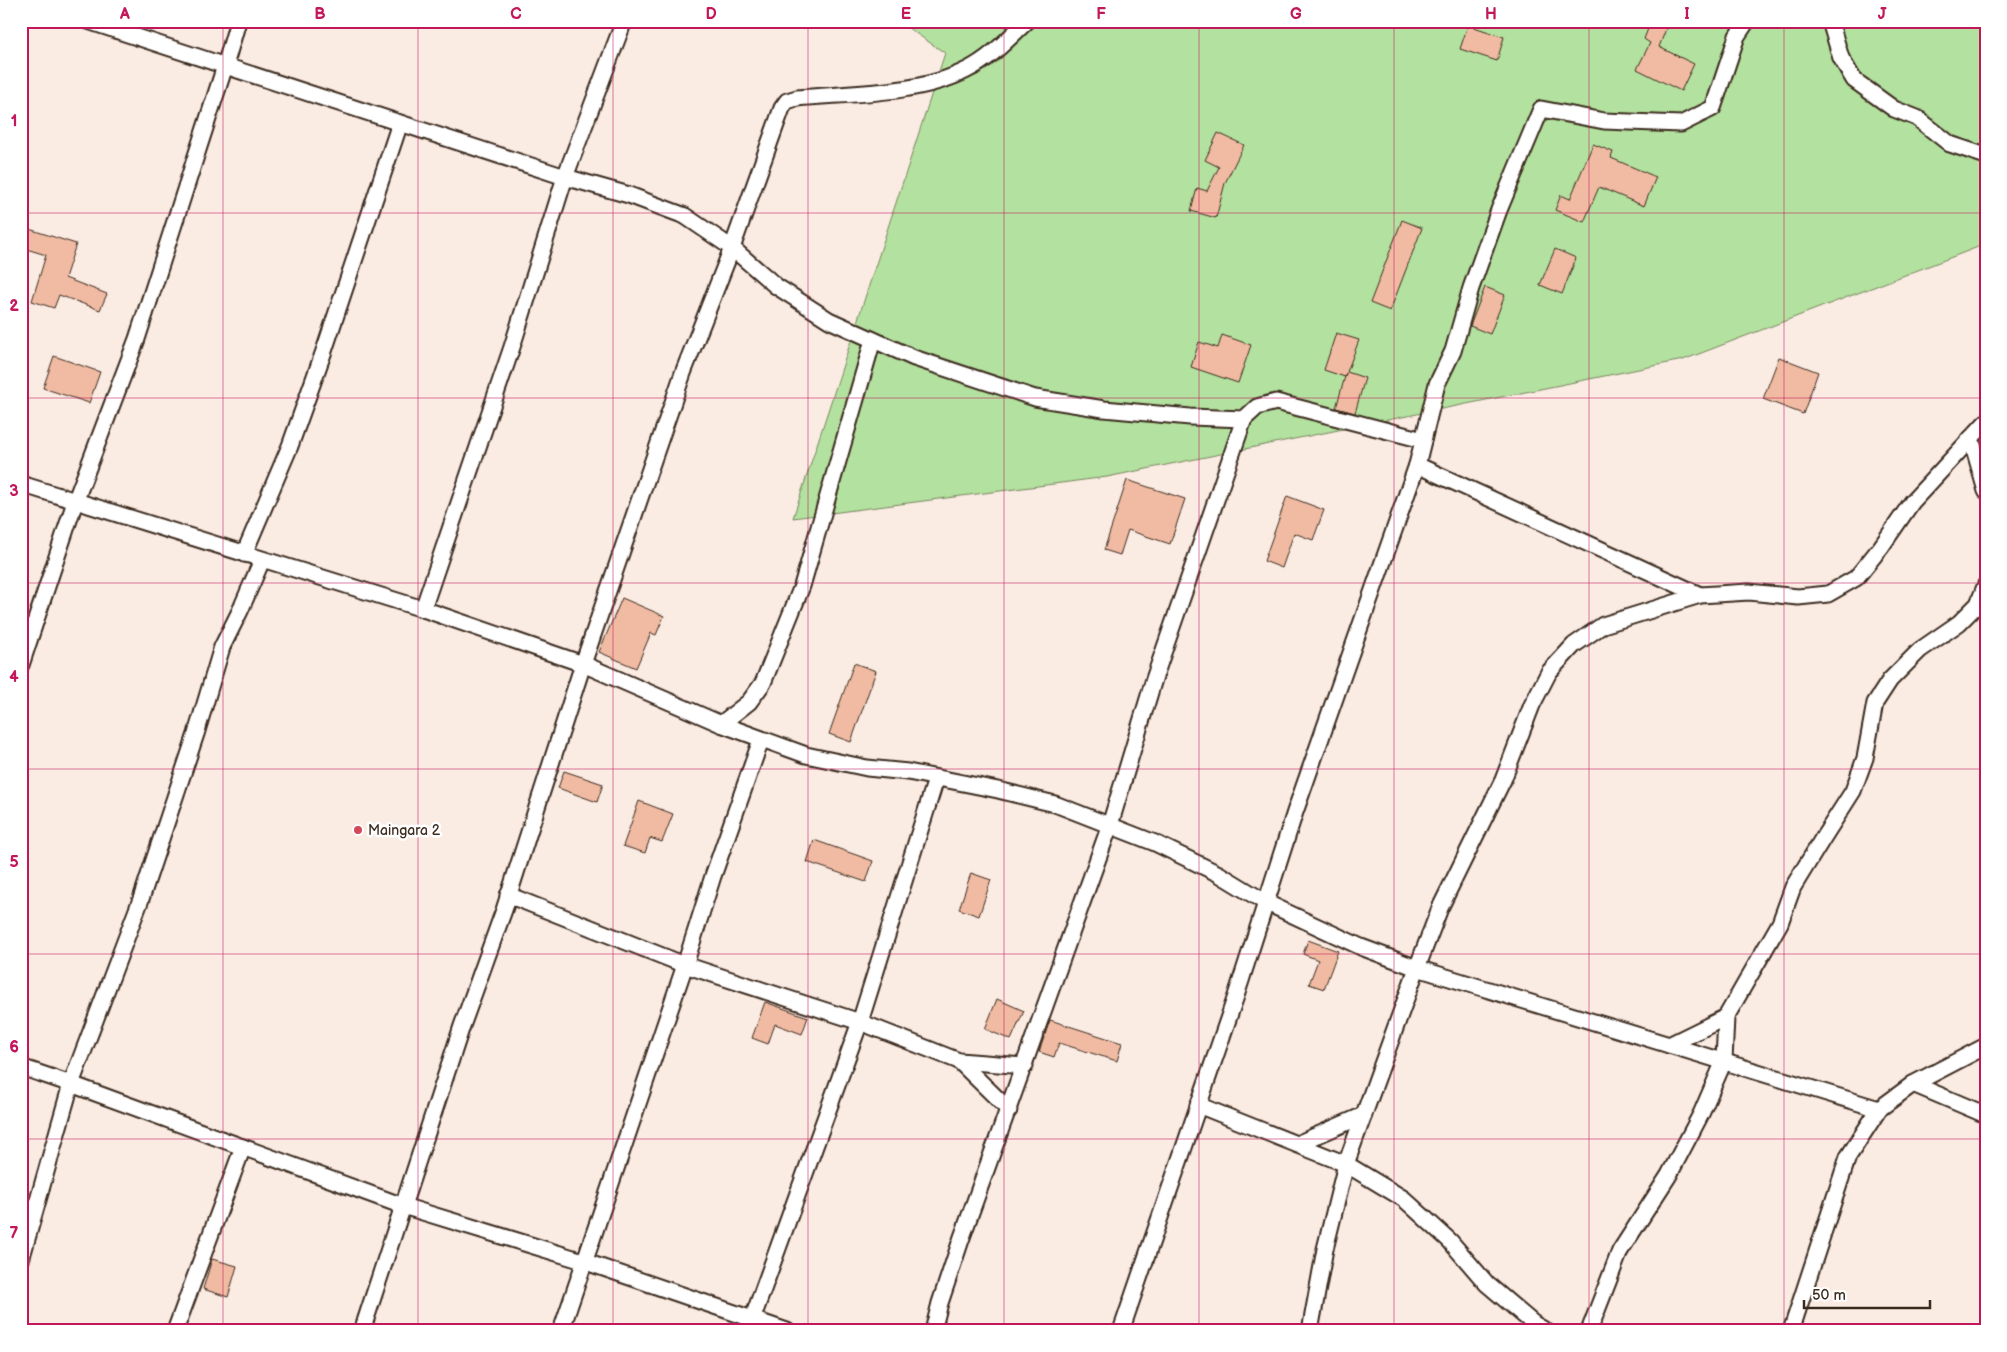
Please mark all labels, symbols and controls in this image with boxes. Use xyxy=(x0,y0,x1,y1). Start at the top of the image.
text: A xyxy=(119,5,130,24)
text: B xyxy=(314,5,326,24)
text: C xyxy=(510,5,522,24)
text: D xyxy=(705,5,717,24)
text: E xyxy=(901,5,911,24)
text: F xyxy=(1096,5,1106,24)
text: G xyxy=(1290,5,1302,24)
text: H xyxy=(1485,5,1497,24)
text: I xyxy=(1684,5,1690,24)
text: J xyxy=(1878,5,1887,24)
text: 1 xyxy=(11,112,17,131)
text: 2 xyxy=(9,297,19,316)
text: 3 xyxy=(9,482,19,501)
text: 4 xyxy=(9,668,19,687)
place label: Maingara 2 xyxy=(368,822,441,839)
marker: Maingara 2 xyxy=(352,824,364,836)
text: 5 xyxy=(9,853,19,872)
text: 6 xyxy=(9,1038,19,1057)
text: 7 xyxy=(10,1224,19,1243)
scale bar xyxy=(1804,1277,1931,1309)
text: 50 m xyxy=(1812,1286,1846,1305)

